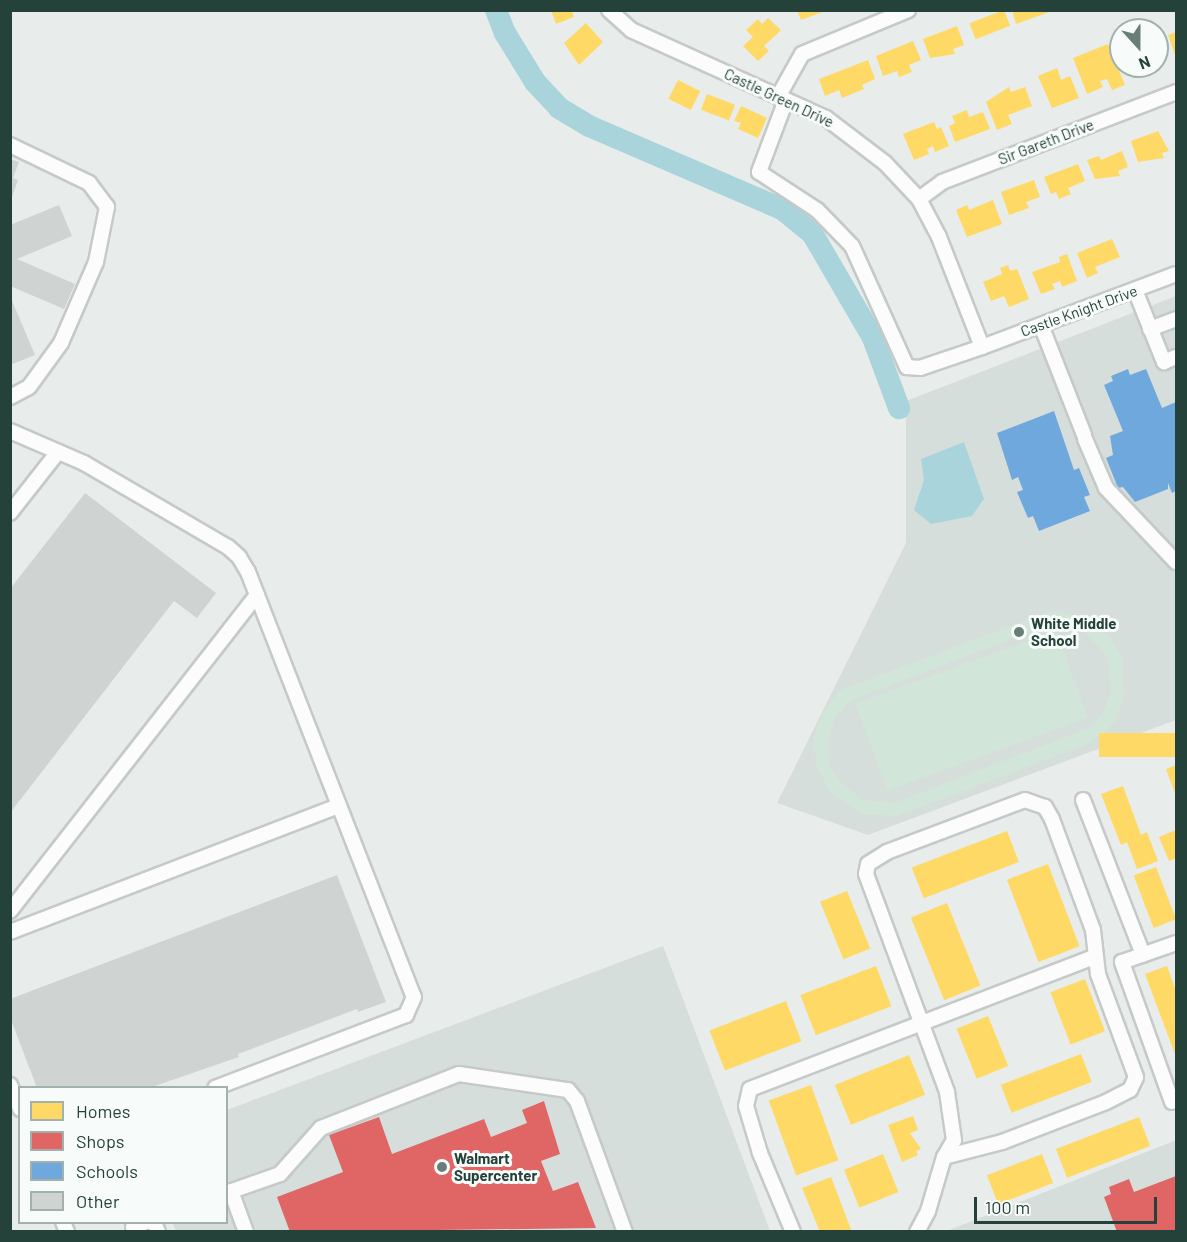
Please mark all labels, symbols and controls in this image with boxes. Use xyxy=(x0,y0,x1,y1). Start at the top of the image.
north arrow xyxy=(1109,18,1169,78)
text: N xyxy=(1137,53,1153,74)
street label: Castle Green Drive xyxy=(721,65,837,131)
street label: Sir Gareth Drive xyxy=(996,115,1096,169)
street label: Castle Knight Drive xyxy=(1018,282,1140,340)
place label: White Middle School xyxy=(1031,614,1116,649)
marker: White Middle School xyxy=(1012,625,1026,639)
legend xyxy=(18,1086,228,1224)
text: Homes xyxy=(76,1100,130,1122)
text: Shops xyxy=(76,1130,125,1152)
place label: Walmart Supercenter xyxy=(454,1149,537,1184)
text: Schools xyxy=(76,1160,138,1182)
marker: Walmart Supercenter xyxy=(435,1160,449,1174)
scale bar xyxy=(977,1185,1160,1223)
text: Other xyxy=(76,1190,119,1212)
text: 100 m xyxy=(985,1196,1030,1218)

